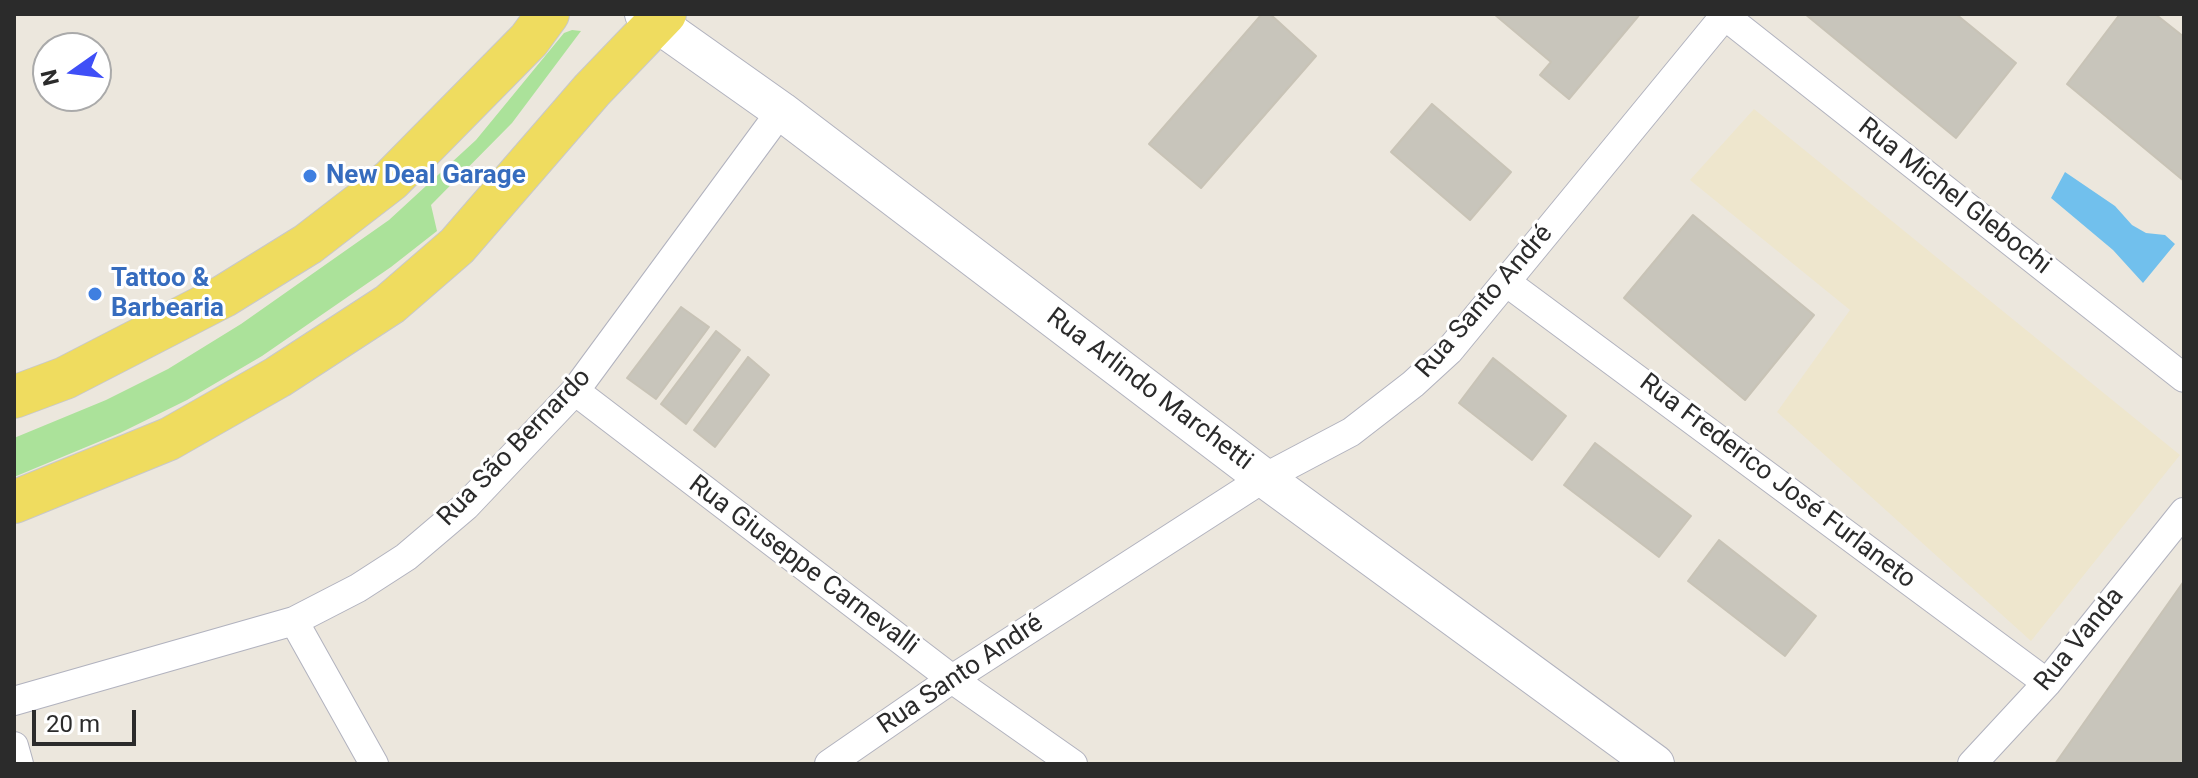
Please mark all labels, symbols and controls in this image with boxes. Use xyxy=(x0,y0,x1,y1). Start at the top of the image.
north arrow xyxy=(32,32,112,112)
text: N xyxy=(36,67,64,88)
street label: Rua Michel Glebochi xyxy=(1851,112,2057,282)
place label: New Deal Garage xyxy=(326,160,526,192)
marker: New Deal Garage xyxy=(301,167,319,185)
street label: Rua Santo André xyxy=(1410,219,1560,385)
place label: Tattoo & Barbearia xyxy=(111,263,224,324)
marker: Tattoo & Barbearia xyxy=(86,285,104,303)
street label: Rua Arlindo Marchetti xyxy=(1040,302,1258,478)
street label: Rua São Bernardo xyxy=(432,363,598,533)
street label: Rua Frederico José Furlaneto xyxy=(1633,368,1921,596)
street label: Rua Giuseppe Carnevalli xyxy=(682,469,924,663)
street label: Rua Vanda xyxy=(2029,582,2131,698)
street label: Rua Santo André xyxy=(872,608,1050,742)
scale bar xyxy=(36,694,140,744)
text: 20 m xyxy=(46,710,100,738)

